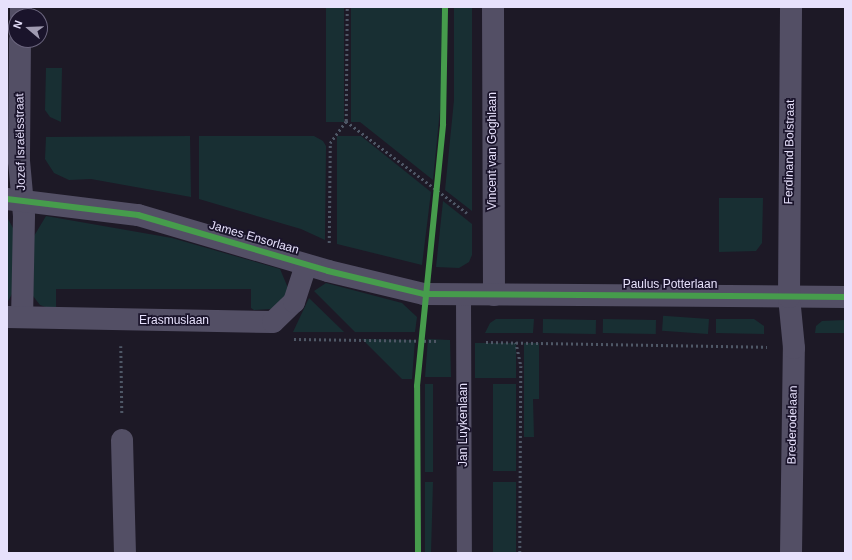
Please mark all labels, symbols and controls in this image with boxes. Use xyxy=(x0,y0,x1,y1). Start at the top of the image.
north arrow xyxy=(8,8,48,48)
text: N xyxy=(11,19,25,30)
street label: Vincent van Goghlaan xyxy=(486,92,500,210)
street label: Jozef Israëlsstraat xyxy=(13,93,29,191)
street label: Ferdinand Bolstraat xyxy=(782,100,798,204)
street label: James Ensorlaan xyxy=(207,218,301,258)
street label: Paulus Potterlaan xyxy=(623,278,717,292)
street label: Erasmuslaan xyxy=(139,314,209,328)
street label: Jan Luykenlaan xyxy=(457,383,471,467)
street label: Brederodelaan xyxy=(785,386,801,464)

